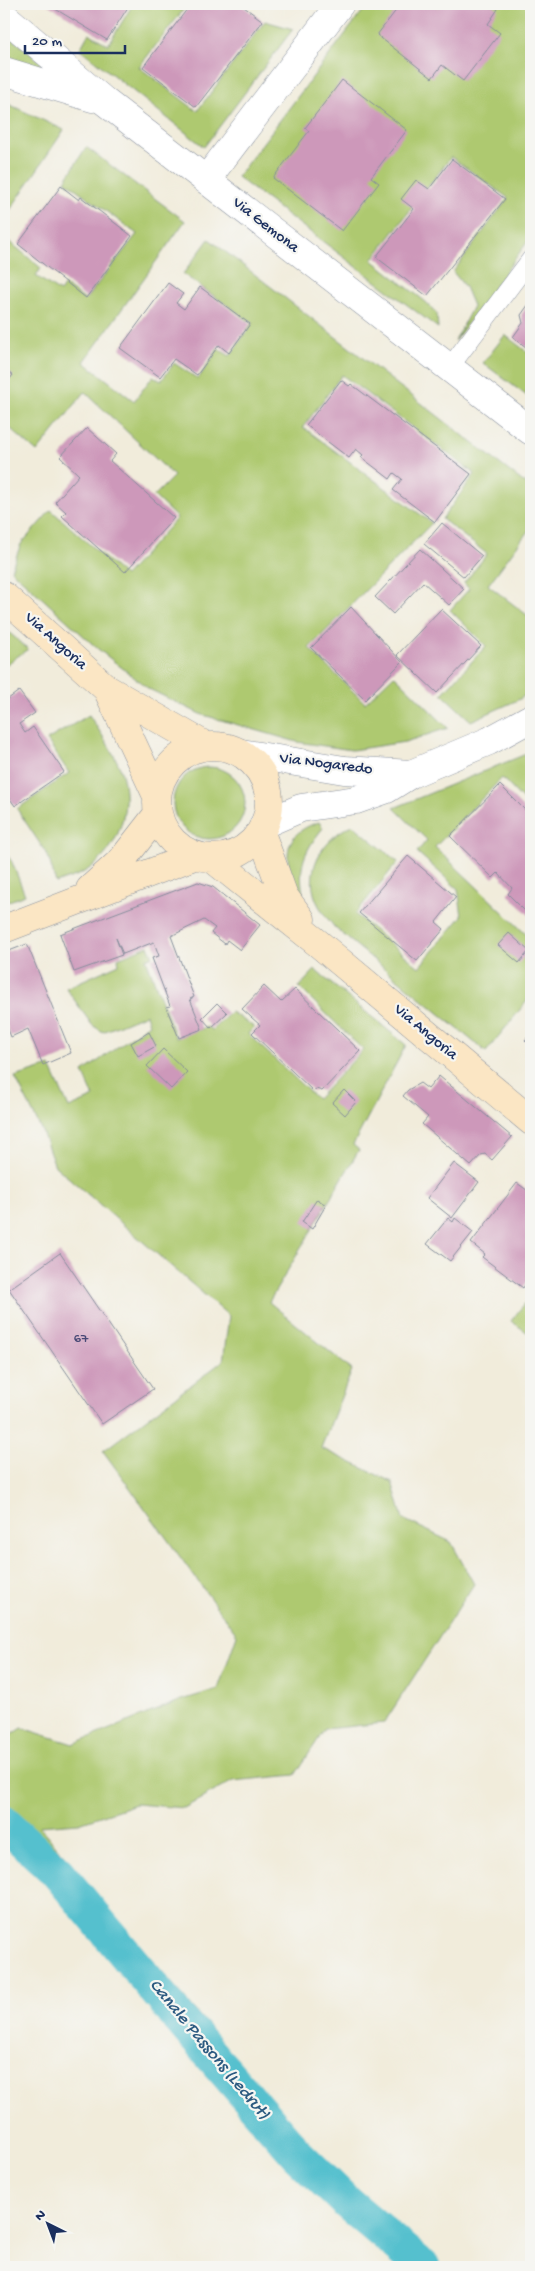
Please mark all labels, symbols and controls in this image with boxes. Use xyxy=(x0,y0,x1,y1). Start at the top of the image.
scale bar xyxy=(25,22,125,54)
text: 20 m xyxy=(32,33,62,51)
street label: Via Gemona xyxy=(227,193,303,259)
street label: Via Angoria xyxy=(19,608,91,676)
street label: Via Nogaredo xyxy=(278,750,373,780)
street label: Via Angoria xyxy=(388,1000,462,1066)
house number: 67 xyxy=(74,1331,89,1348)
water label: Canale Passons (Ledrut) xyxy=(144,1976,274,2125)
north arrow xyxy=(22,2198,72,2248)
text: N xyxy=(32,2207,50,2226)

